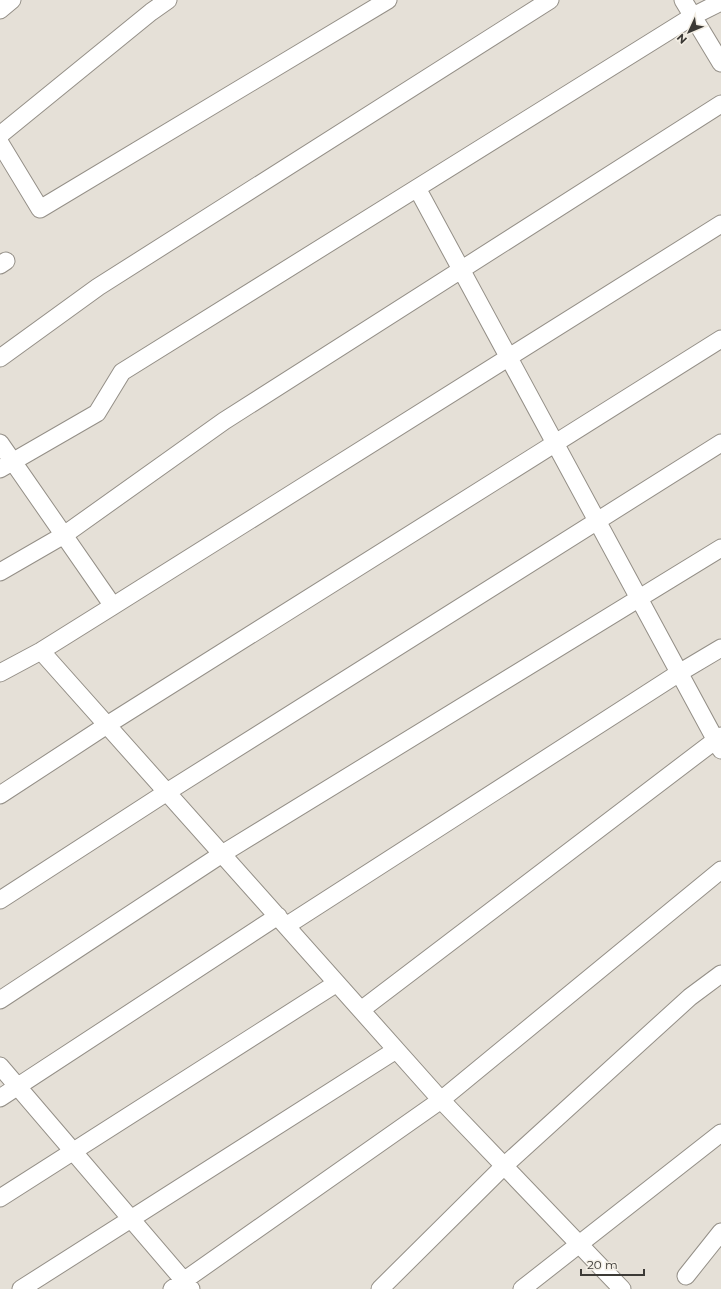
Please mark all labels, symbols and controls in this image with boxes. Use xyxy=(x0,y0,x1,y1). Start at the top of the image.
north arrow xyxy=(669,12,709,52)
text: N xyxy=(674,31,690,47)
scale bar xyxy=(581,1251,644,1277)
text: 20 m xyxy=(587,1257,618,1272)

